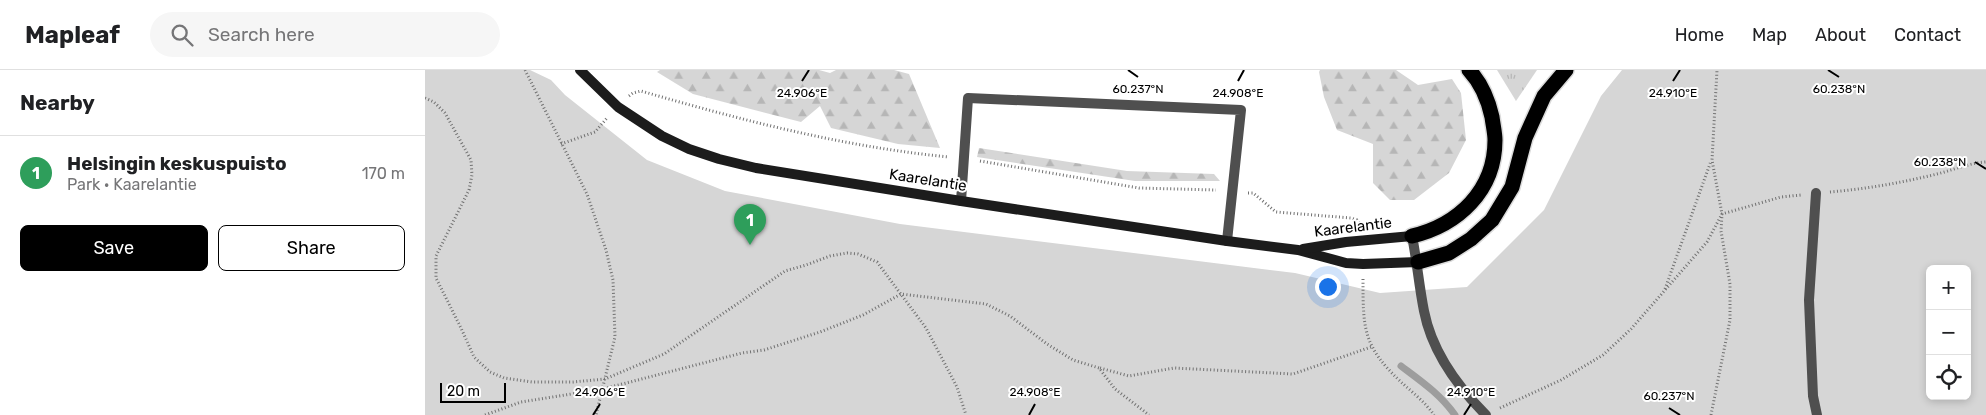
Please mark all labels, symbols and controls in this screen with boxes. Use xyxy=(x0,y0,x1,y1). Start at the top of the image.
search box xyxy=(150,12,500,57)
text: Mapleaf xyxy=(25,21,120,49)
icon: search xyxy=(168,21,196,49)
text: Search here xyxy=(208,23,315,46)
text: Home xyxy=(1675,24,1724,46)
text: Map xyxy=(1752,24,1787,46)
text: About xyxy=(1815,24,1866,46)
text: Contact xyxy=(1894,24,1961,46)
text: 60.237°N xyxy=(1112,82,1164,96)
text: 60.238°N xyxy=(1813,82,1865,96)
text: 24.906°E xyxy=(777,86,827,100)
text: 24.908°E xyxy=(1213,86,1263,100)
text: 24.910°E xyxy=(1649,86,1697,100)
text: Nearby xyxy=(20,90,95,115)
text: Helsingin keskuspuisto xyxy=(67,152,287,175)
text: 60.238°N xyxy=(1914,155,1966,169)
text: 1 xyxy=(32,164,40,183)
text: 170 m xyxy=(362,164,405,183)
street label: Kaarelantie xyxy=(888,165,968,195)
text: Park · Kaarelantie xyxy=(67,175,197,194)
pin: 1 xyxy=(734,204,766,245)
street label: Kaarelantie xyxy=(1313,213,1393,241)
button: Save xyxy=(20,225,208,271)
button: Share xyxy=(218,225,405,271)
map controls xyxy=(1926,265,1971,400)
button: + xyxy=(1926,265,1971,310)
your location xyxy=(1315,274,1341,300)
button: − xyxy=(1926,310,1971,355)
button: locate xyxy=(1926,355,1971,400)
scale bar xyxy=(440,380,506,403)
text: 20 m xyxy=(447,383,480,400)
text: 24.906°E xyxy=(575,385,625,399)
text: 24.908°E xyxy=(1010,385,1060,399)
text: 24.910°E xyxy=(1447,385,1495,399)
text: 60.237°N xyxy=(1643,389,1695,403)

